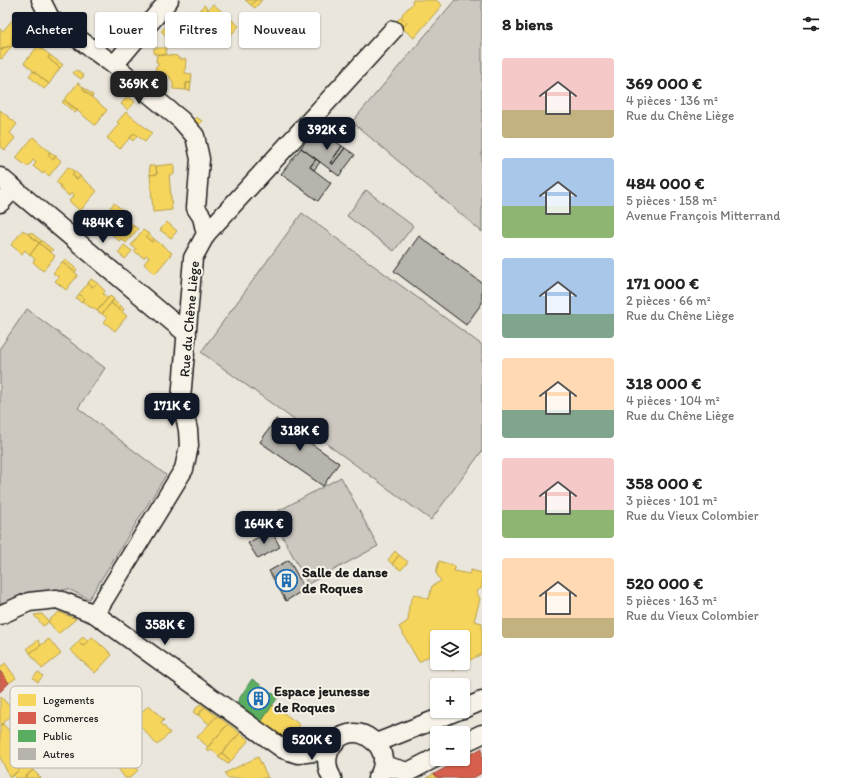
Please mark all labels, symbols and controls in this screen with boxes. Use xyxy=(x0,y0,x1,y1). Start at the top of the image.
chip: Acheter xyxy=(12,12,87,48)
chip: Louer xyxy=(95,12,157,48)
chip: Filtres xyxy=(165,12,231,48)
chip: Nouveau xyxy=(239,12,320,48)
icon: filters xyxy=(800,13,822,35)
text: 8 biens xyxy=(502,14,553,34)
pin: 369K € xyxy=(106,71,172,105)
text: 369 000 € xyxy=(626,73,702,93)
icon: home xyxy=(534,74,582,122)
text: 369K € xyxy=(119,76,159,91)
text: 4 pièces · 136 m² xyxy=(626,93,718,108)
text: Rue du Chêne Liège xyxy=(626,108,734,123)
pin: 392K € xyxy=(294,117,360,151)
text: 392K € xyxy=(307,122,347,137)
text: 484 000 € xyxy=(626,173,705,193)
icon: home xyxy=(534,174,582,222)
text: 5 pièces · 158 m² xyxy=(626,193,717,208)
text: Avenue François Mitterrand xyxy=(626,208,780,223)
pin: 484K € xyxy=(70,210,136,244)
text: 484K € xyxy=(82,215,124,230)
street label: Rue du Chêne Liège xyxy=(176,260,203,378)
text: 171 000 € xyxy=(626,273,699,293)
icon: home xyxy=(534,274,582,322)
text: 2 pièces · 66 m² xyxy=(626,293,711,308)
text: Rue du Chêne Liège xyxy=(626,308,734,323)
text: 318 000 € xyxy=(626,373,701,393)
icon: home xyxy=(534,374,582,422)
pin: 171K € xyxy=(139,393,205,427)
text: 4 pièces · 104 m² xyxy=(626,393,720,408)
text: 171K € xyxy=(153,398,191,413)
text: Rue du Chêne Liège xyxy=(626,408,734,423)
pin: 318K € xyxy=(267,418,333,452)
text: 318K € xyxy=(281,423,319,438)
text: 358 000 € xyxy=(626,473,702,493)
icon: home xyxy=(534,474,582,522)
text: 3 pièces · 101 m² xyxy=(626,493,717,508)
text: Rue du Vieux Colombier xyxy=(626,508,759,523)
pin: 164K € xyxy=(231,511,297,545)
text: 164K € xyxy=(244,516,284,531)
place label: Salle de danse de Roques xyxy=(302,564,388,597)
building icon: Salle de danse de Roques xyxy=(274,567,300,593)
text: 520 000 € xyxy=(626,573,703,593)
icon: home xyxy=(534,574,582,622)
text: 5 pièces · 163 m² xyxy=(626,593,717,608)
text: Rue du Vieux Colombier xyxy=(626,608,759,623)
pin: 358K € xyxy=(132,612,198,646)
text: 358K € xyxy=(145,617,185,632)
map controls xyxy=(430,630,470,766)
button: layers xyxy=(430,630,470,670)
button: + xyxy=(430,678,470,718)
place label: Espace jeunesse de Roques xyxy=(274,683,370,716)
legend xyxy=(10,686,142,768)
building icon: Espace jeunesse de Roques xyxy=(245,686,271,712)
text: Logements xyxy=(43,694,95,707)
text: Commerces xyxy=(43,712,99,725)
button: − xyxy=(430,726,470,766)
pin: 520K € xyxy=(279,727,345,761)
text: Public xyxy=(43,730,72,743)
text: 520K € xyxy=(292,732,332,747)
text: Autres xyxy=(43,748,75,761)

